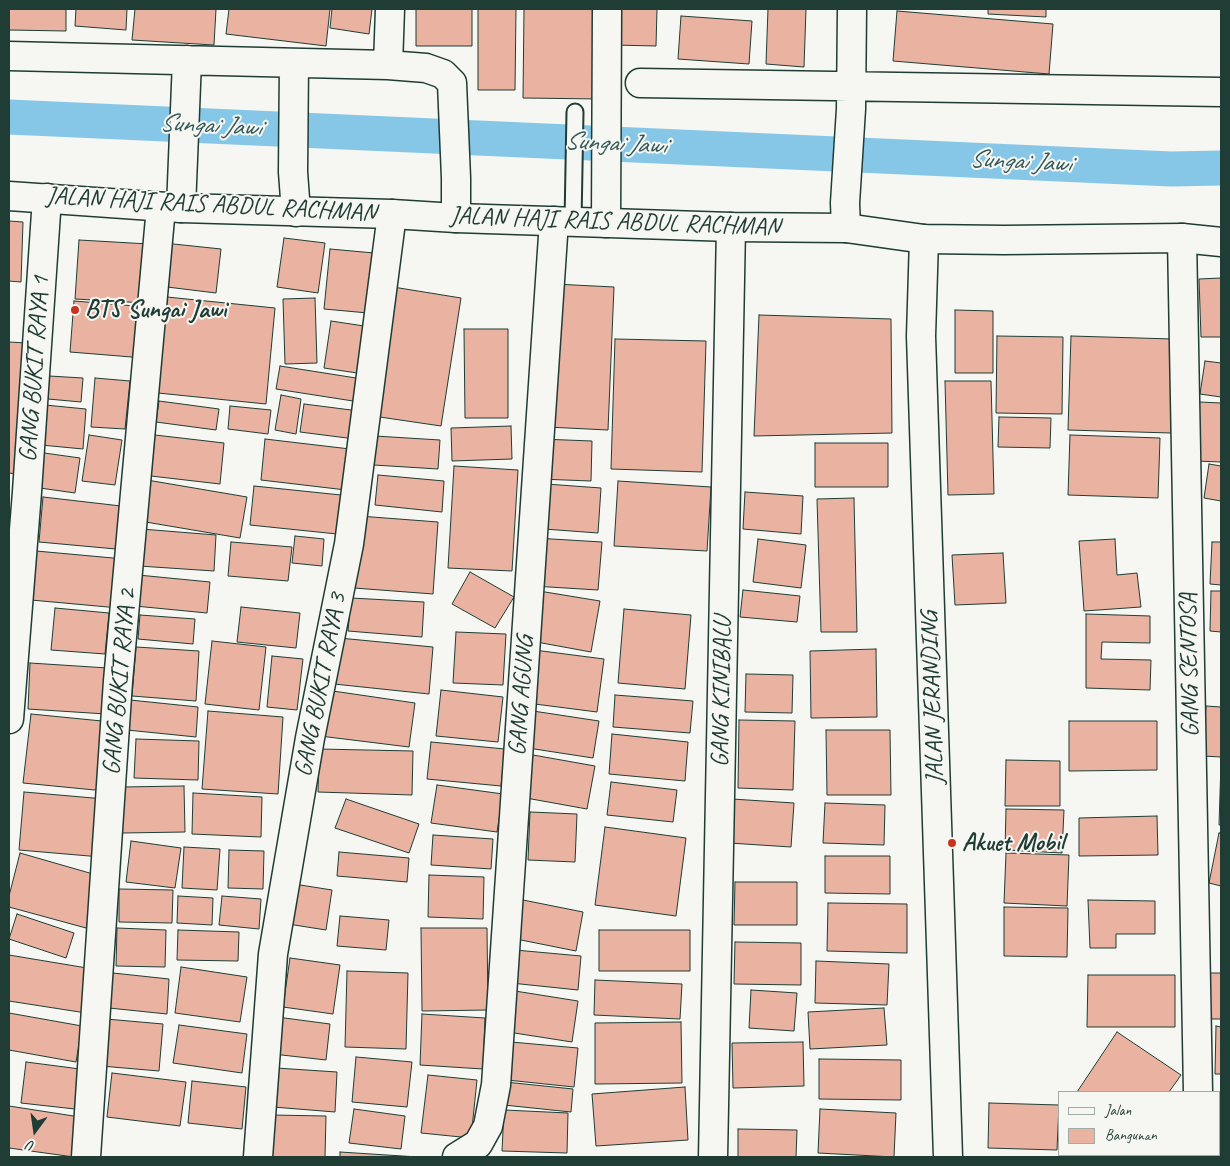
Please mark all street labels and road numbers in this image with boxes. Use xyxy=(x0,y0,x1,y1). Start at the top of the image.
street label: JALAN HAJI RAIS ABDUL RACHMAN xyxy=(45,181,377,229)
street label: JALAN HAJI RAIS ABDUL RACHMAN xyxy=(449,201,781,243)
street label: GANG BUKIT RAYA 1 xyxy=(14,275,56,463)
street label: GANG BUKIT RAYA 2 xyxy=(97,588,143,776)
street label: GANG BUKIT RAYA 3 xyxy=(288,591,354,779)
street label: GANG SENTOSA xyxy=(1174,593,1206,737)
street label: JALAN JERANDING xyxy=(915,611,951,785)
street label: GANG KINIBALU xyxy=(706,617,738,767)
street label: GANG AGUNG xyxy=(503,635,541,757)

